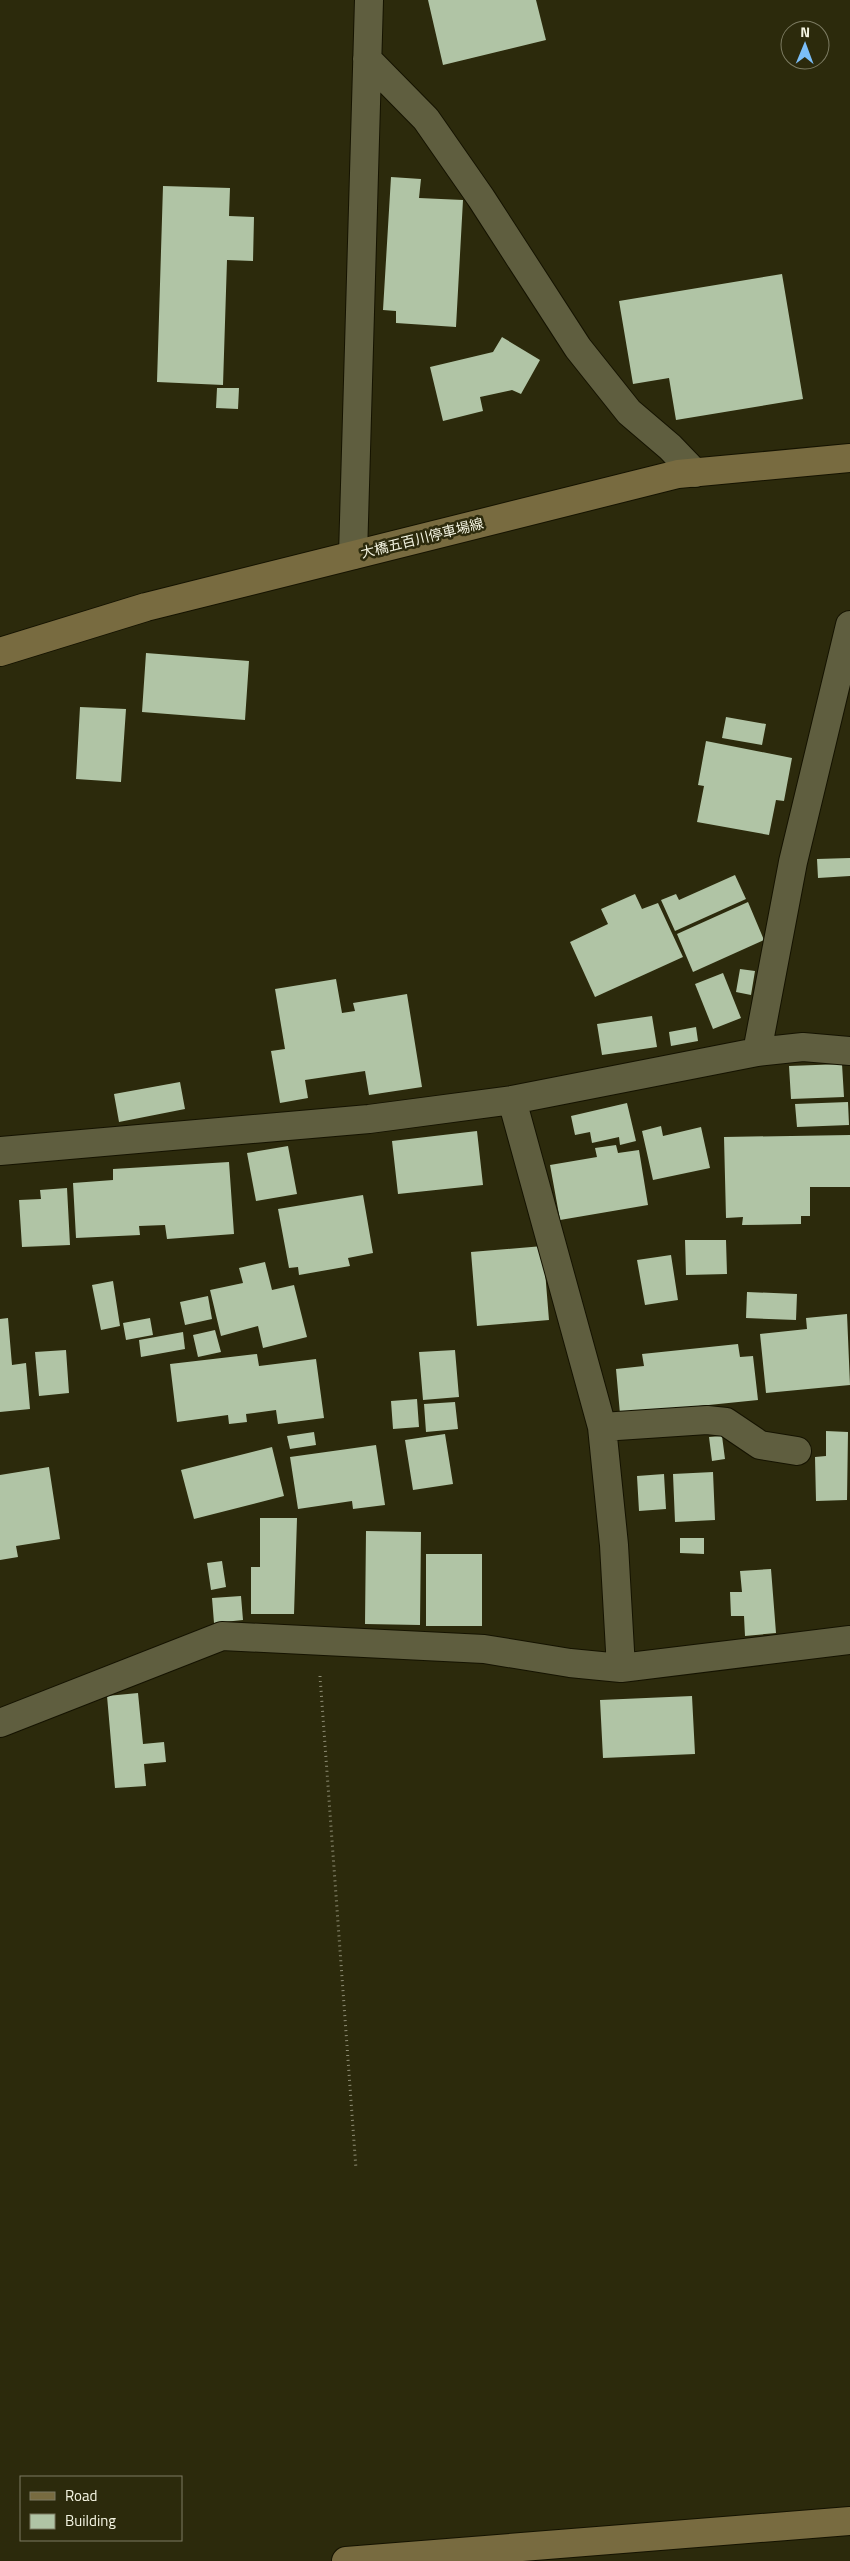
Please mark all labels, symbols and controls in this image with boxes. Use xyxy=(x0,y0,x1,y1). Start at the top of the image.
north arrow xyxy=(780,20,830,70)
text: N xyxy=(800,21,810,42)
street label: 大橋五百川停車場線 xyxy=(358,512,486,563)
legend xyxy=(20,2476,182,2541)
text: Road xyxy=(65,2484,97,2507)
text: Building xyxy=(65,2509,116,2532)

